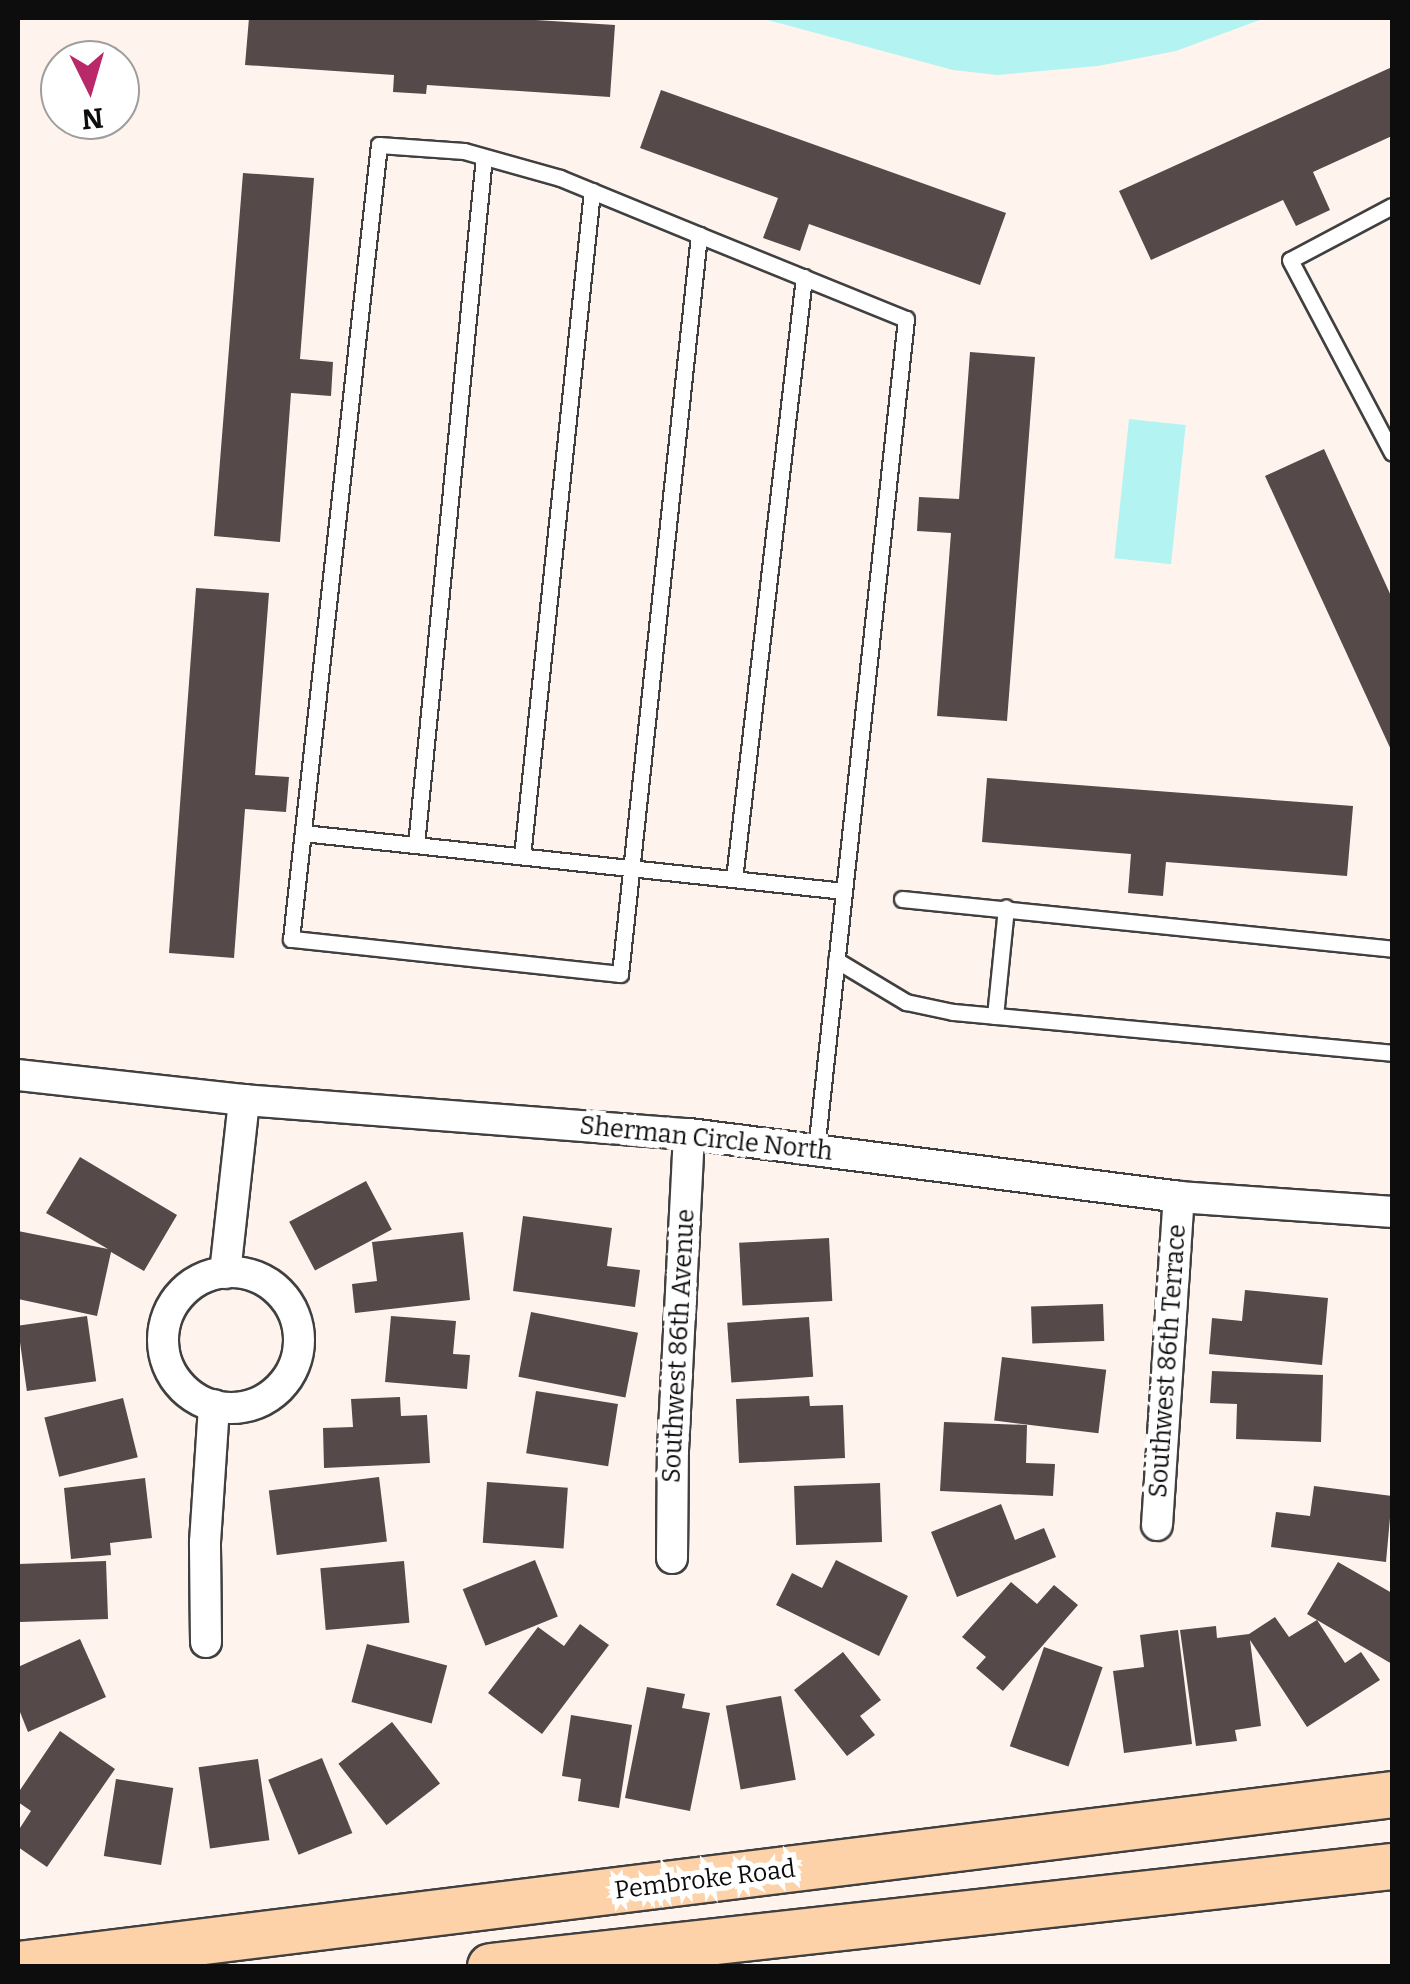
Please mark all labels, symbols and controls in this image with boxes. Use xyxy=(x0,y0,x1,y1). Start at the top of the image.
north arrow xyxy=(40,40,140,140)
text: N xyxy=(80,101,105,136)
street label: Sherman Circle North xyxy=(578,1111,834,1167)
street label: Southwest 86th Avenue xyxy=(657,1208,701,1484)
street label: Southwest 86th Terrace xyxy=(1143,1223,1193,1499)
street label: Pembroke Road xyxy=(613,1854,797,1906)

